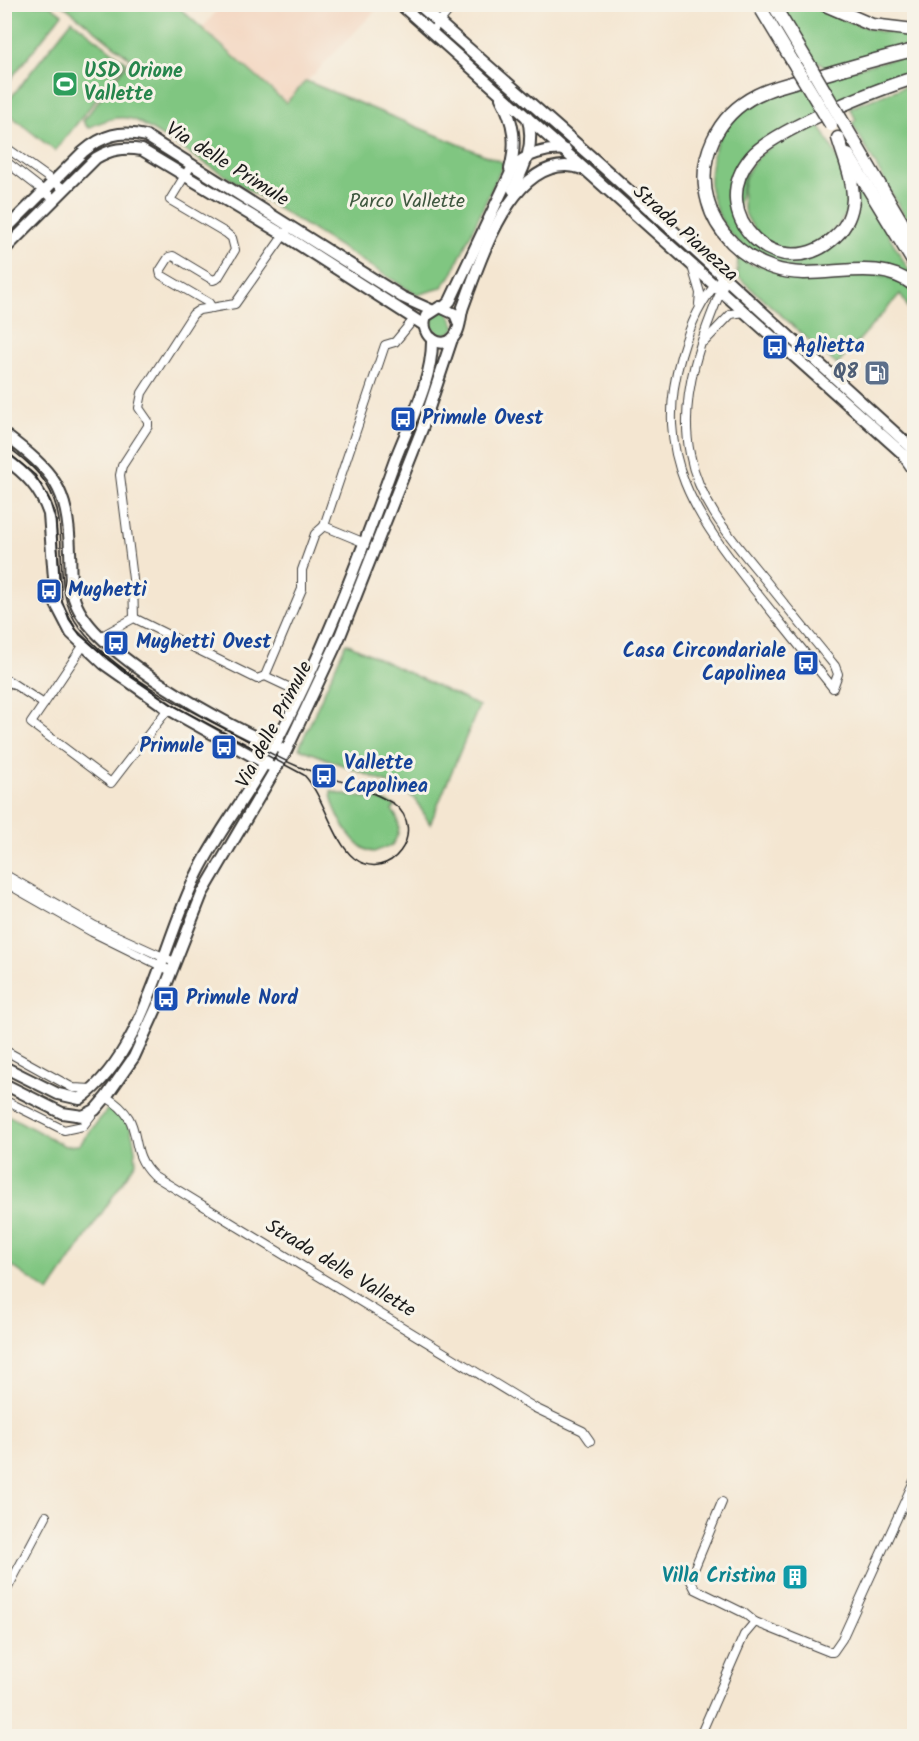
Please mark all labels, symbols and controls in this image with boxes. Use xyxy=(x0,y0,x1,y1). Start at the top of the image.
place label: USD Orione Vallette xyxy=(84,56,183,111)
sports icon: USD Orione Vallette xyxy=(50,69,80,99)
street label: Via delle Primule xyxy=(159,114,295,216)
street label: Strada Pianezza xyxy=(625,177,745,291)
park label: Parco Vallette xyxy=(349,186,465,218)
place label: Aglietta xyxy=(794,331,865,363)
bus stop icon: Aglietta xyxy=(760,332,790,362)
place label: Q8 xyxy=(833,357,858,389)
fuel station icon: Q8 xyxy=(862,358,892,388)
place label: Primule Ovest xyxy=(422,403,544,435)
bus stop icon: Primule Ovest xyxy=(388,404,418,434)
place label: Mughetti xyxy=(68,575,148,607)
bus stop icon: Mughetti xyxy=(34,576,64,606)
place label: Mughetti Ovest xyxy=(136,627,272,659)
bus stop icon: Mughetti Ovest xyxy=(101,628,131,658)
place label: Casa Circondariale Capolinea xyxy=(623,636,786,691)
bus stop icon: Casa Circondariale Capolinea xyxy=(791,648,821,678)
street label: Via delle Primule xyxy=(228,656,322,794)
place label: Primule xyxy=(139,731,204,763)
bus stop icon: Primule xyxy=(209,732,239,762)
place label: Vallette Capolinea xyxy=(344,748,428,803)
bus stop icon: Vallette Capolinea xyxy=(309,761,339,791)
place label: Primule Nord xyxy=(186,983,299,1015)
bus stop icon: Primule Nord xyxy=(151,984,181,1014)
street label: Strada delle Vallette xyxy=(259,1211,421,1327)
place label: Villa Cristina xyxy=(662,1561,776,1593)
building icon: Villa Cristina xyxy=(780,1562,810,1592)

